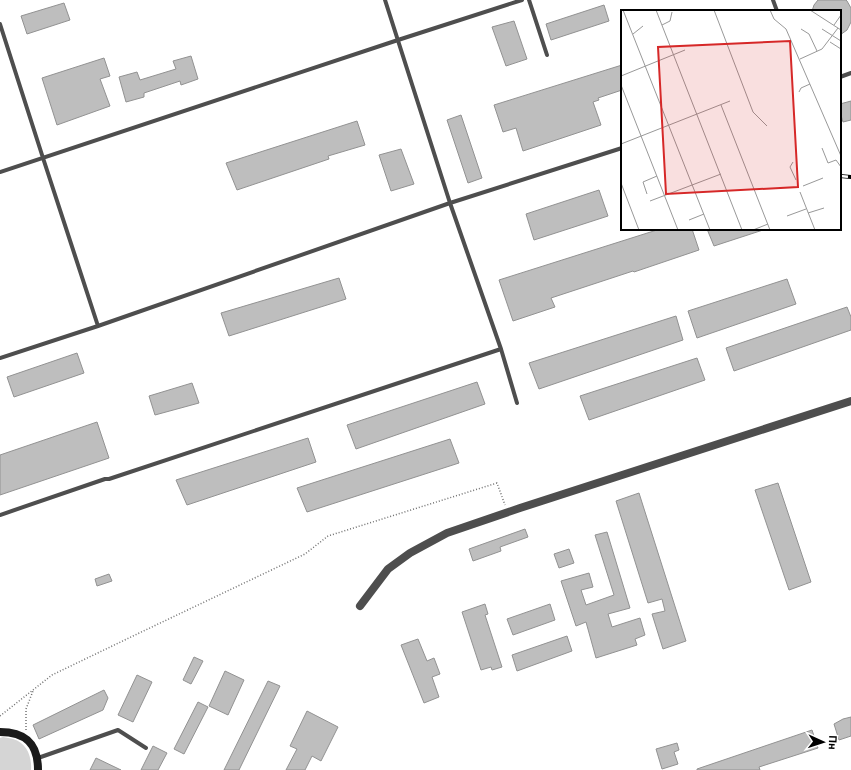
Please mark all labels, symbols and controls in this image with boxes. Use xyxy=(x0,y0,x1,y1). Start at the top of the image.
inset map xyxy=(621,10,841,230)
north arrow xyxy=(803,722,843,762)
text: Пн xyxy=(827,735,839,750)

